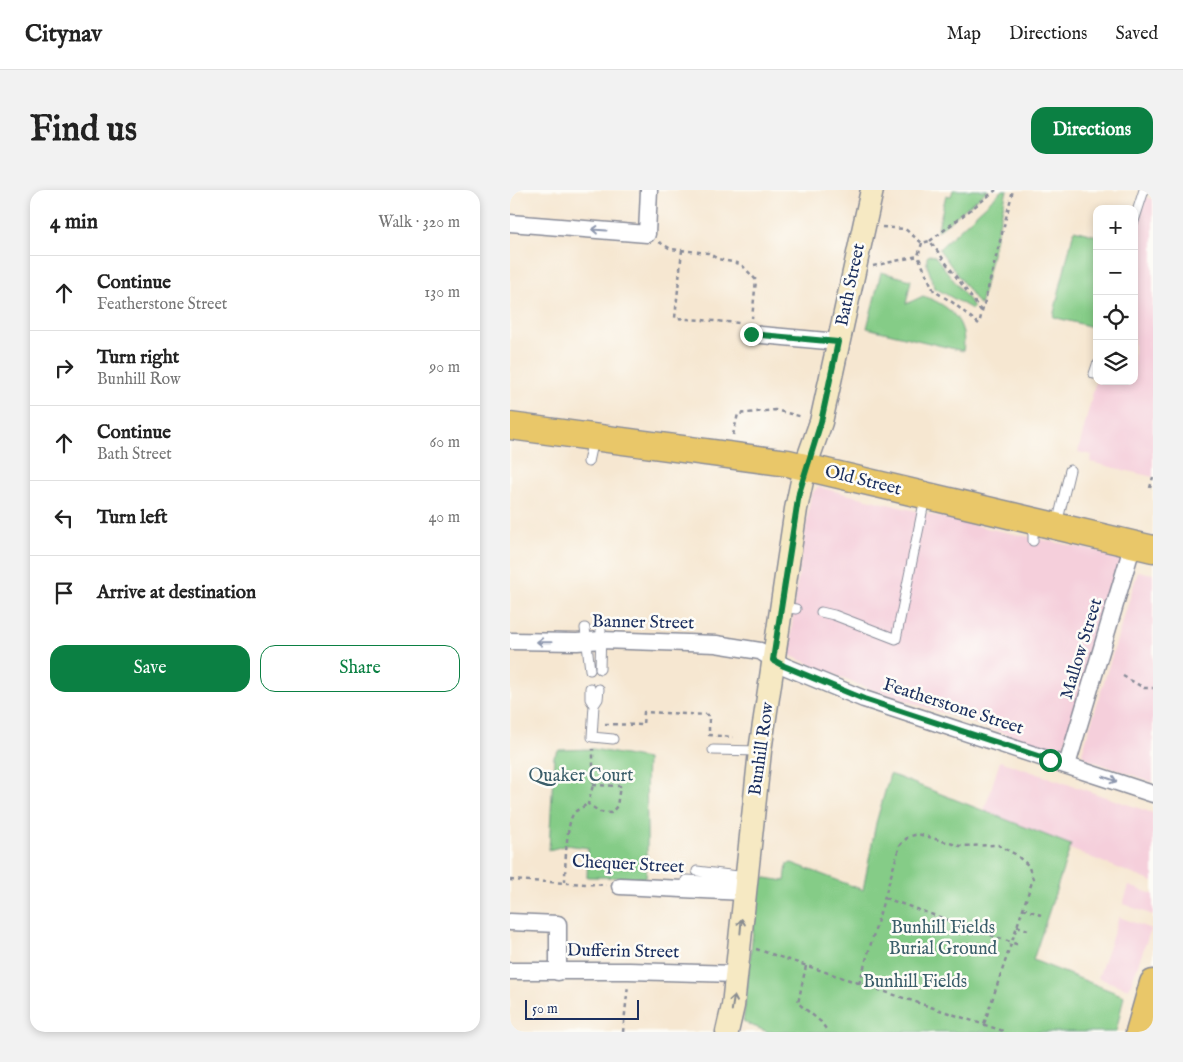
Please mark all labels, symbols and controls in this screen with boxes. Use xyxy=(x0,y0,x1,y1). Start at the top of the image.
text: Citynav xyxy=(25,19,102,50)
text: Map xyxy=(947,23,981,46)
text: Directions xyxy=(1009,23,1087,46)
text: Saved xyxy=(1115,23,1158,46)
button: Directions xyxy=(1031,107,1153,154)
text: Find us xyxy=(30,108,137,153)
map controls xyxy=(1093,205,1138,385)
button: + xyxy=(1093,205,1138,250)
text: 4 min xyxy=(50,209,98,236)
text: Walk · 320 m xyxy=(378,213,460,233)
one-way arrow xyxy=(591,226,607,235)
street label: Bath Street xyxy=(831,241,871,329)
button: − xyxy=(1093,250,1138,295)
text: Continue xyxy=(97,271,171,295)
icon: ahead xyxy=(50,279,78,307)
text: 130 m xyxy=(424,283,460,303)
text: Featherstone Street xyxy=(97,295,227,315)
button: locate xyxy=(1093,295,1138,340)
route end xyxy=(740,323,763,346)
button: layers xyxy=(1093,340,1138,385)
text: Turn right xyxy=(97,346,179,370)
icon: right xyxy=(50,354,78,382)
text: 90 m xyxy=(429,358,460,378)
text: Bunhill Row xyxy=(97,370,181,390)
text: Continue xyxy=(97,421,171,445)
icon: ahead xyxy=(50,429,78,457)
text: 60 m xyxy=(430,433,460,453)
text: Bath Street xyxy=(97,445,172,465)
street label: Old Street xyxy=(822,460,904,502)
icon: left xyxy=(50,504,78,532)
text: Turn left xyxy=(97,506,168,530)
text: 40 m xyxy=(428,508,460,528)
icon: arrive xyxy=(50,579,78,607)
text: Arrive at destination xyxy=(97,581,256,605)
street label: Mallow Street xyxy=(1056,596,1108,702)
street label: Banner Street xyxy=(592,611,694,635)
one-way arrow xyxy=(536,637,552,647)
button: Save xyxy=(50,645,250,692)
button: Share xyxy=(260,645,460,692)
street label: Featherstone Street xyxy=(880,673,1026,741)
street label: Bunhill Row xyxy=(744,700,780,797)
route start xyxy=(1039,749,1062,772)
park label: Quaker Court xyxy=(529,765,633,788)
one-way arrow xyxy=(1102,775,1118,785)
street label: Chequer Street xyxy=(571,851,685,879)
park label: Bunhill Fields Burial Ground xyxy=(889,917,998,961)
one-way arrow xyxy=(737,918,746,934)
street label: Dufferin Street xyxy=(567,940,679,964)
park label: Bunhill Fields xyxy=(863,971,967,994)
one-way arrow xyxy=(728,996,738,1012)
scale bar xyxy=(525,997,639,1020)
text: 50 m xyxy=(532,1000,558,1018)

